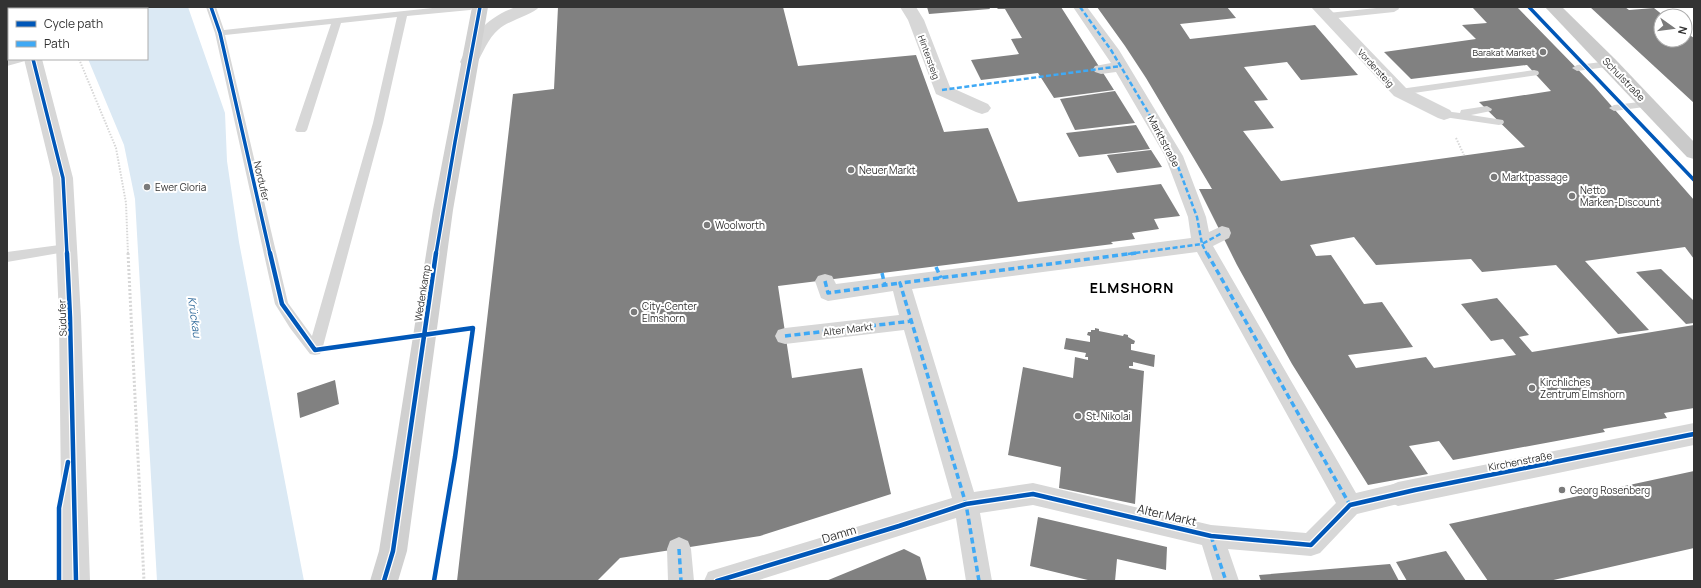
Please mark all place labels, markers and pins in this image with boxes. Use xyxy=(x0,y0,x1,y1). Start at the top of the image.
place label: Barakat Market xyxy=(1473,46,1535,59)
marker: Barakat Market xyxy=(1538,47,1548,57)
place label: Neuer Markt xyxy=(859,163,916,177)
marker: Neuer Markt xyxy=(846,165,856,175)
place label: Marktpassage xyxy=(1502,170,1568,184)
marker: Marktpassage xyxy=(1489,172,1499,182)
place label: Ewer Gloria xyxy=(155,180,206,194)
marker: Ewer Gloria xyxy=(142,182,152,192)
place label: Netto Marken-Discount xyxy=(1580,183,1660,209)
marker: Netto Marken-Discount xyxy=(1567,191,1577,201)
place label: Woolworth xyxy=(715,218,765,232)
marker: Woolworth xyxy=(702,220,712,230)
place label: City-Center Elmshorn xyxy=(642,299,697,325)
marker: City-Center Elmshorn xyxy=(629,307,639,317)
place label: Kirchliches Zentrum Elmshorn xyxy=(1540,375,1625,401)
marker: Kirchliches Zentrum Elmshorn xyxy=(1527,383,1537,393)
place label: St. Nikolai xyxy=(1086,409,1131,423)
marker: St. Nikolai xyxy=(1073,411,1083,421)
place label: Georg Rosenberg xyxy=(1570,483,1650,497)
marker: Georg Rosenberg xyxy=(1557,485,1567,495)

